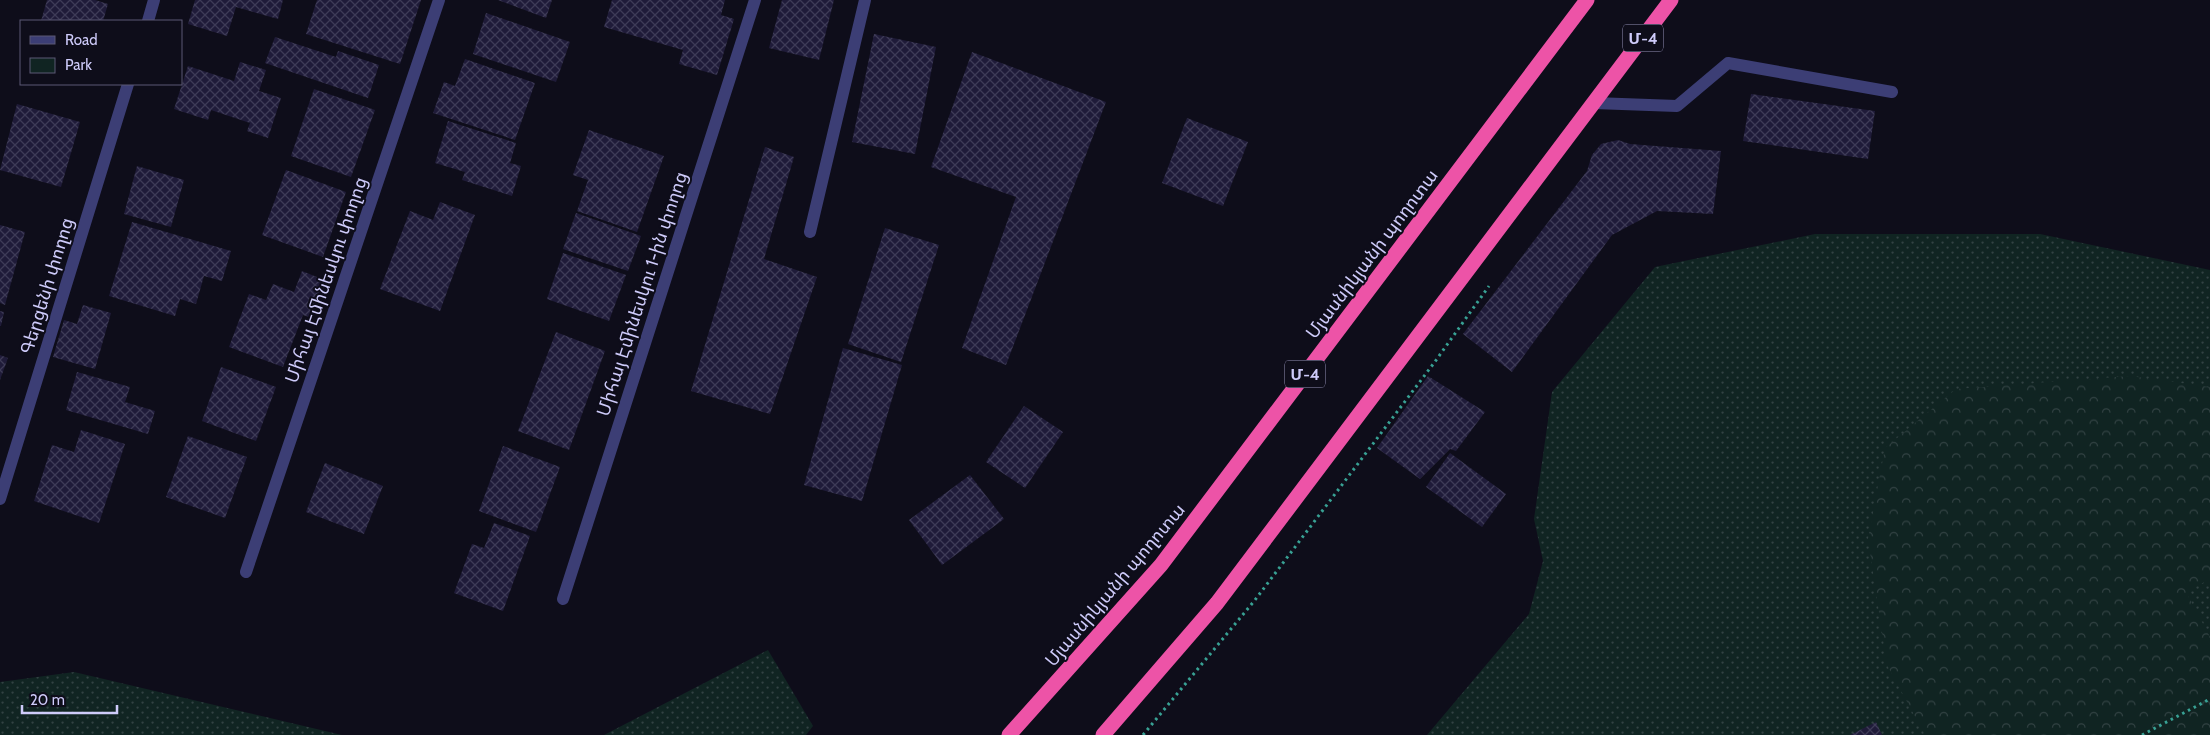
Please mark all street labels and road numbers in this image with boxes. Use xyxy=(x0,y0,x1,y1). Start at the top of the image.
road number: Մ-4 xyxy=(1623,24,1663,52)
street label: Մյասնիկյանի պողոտա xyxy=(1301,165,1443,343)
street label: Միհայ Էմինեսկու 1-ին փողոց xyxy=(592,169,692,419)
street label: Միհայ Էմինեսկու փողոց xyxy=(280,174,372,386)
street label: Գերցենի փողոց xyxy=(16,215,78,357)
road number: Մ-4 xyxy=(1285,360,1325,388)
street label: Մյասնիկյանի պողոտա xyxy=(1040,499,1190,671)

